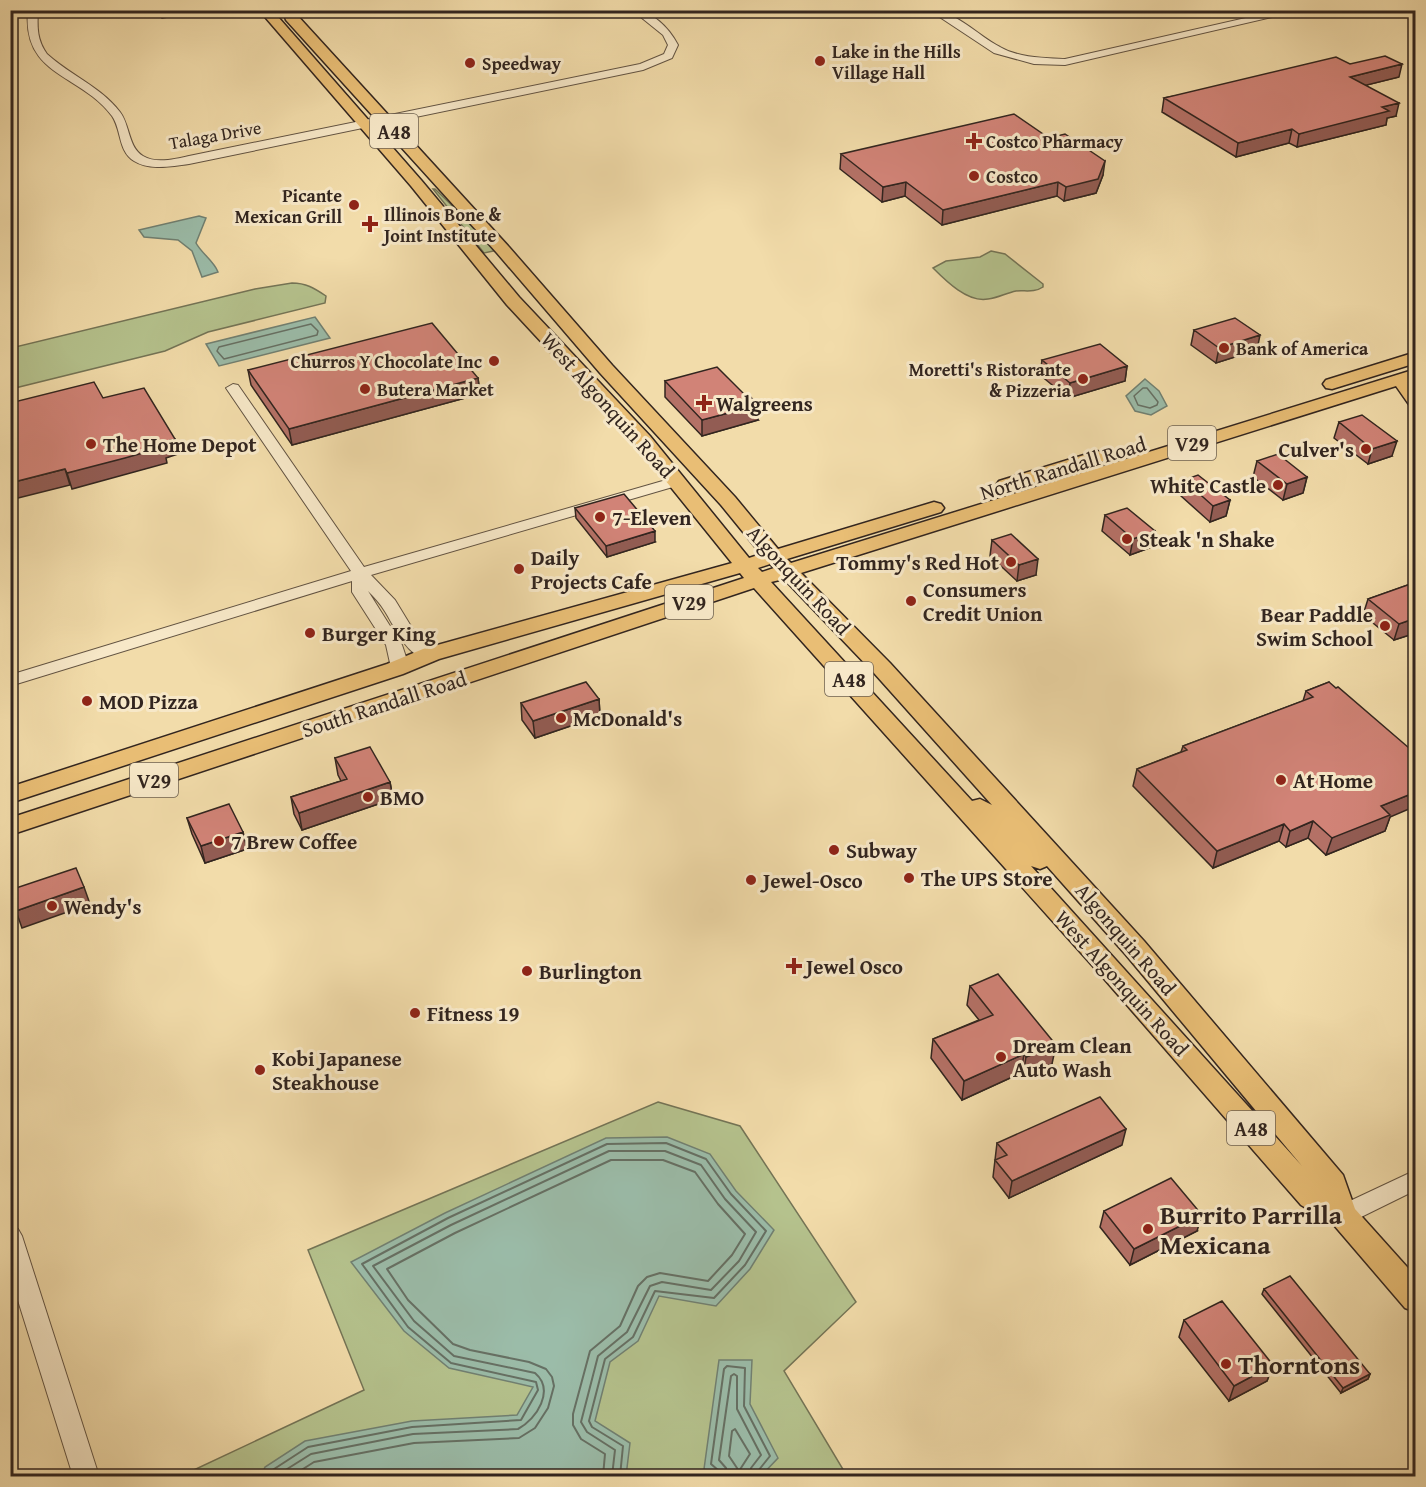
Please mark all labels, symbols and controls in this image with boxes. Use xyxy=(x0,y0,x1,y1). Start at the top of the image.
place label: Lake in the Hills Village Hall xyxy=(832,38,961,86)
place label: Speedway xyxy=(482,50,562,77)
marker: Lake in the Hills Village Hall xyxy=(813,54,827,68)
marker: Speedway xyxy=(463,56,477,70)
street label: Talaga Drive xyxy=(167,114,263,156)
road number: A48 xyxy=(370,114,418,148)
place label: Costco Pharmacy xyxy=(986,128,1124,155)
marker: Costco Pharmacy xyxy=(967,134,981,148)
place label: Costco xyxy=(986,163,1039,190)
marker: Costco xyxy=(967,169,981,183)
place label: Picante Mexican Grill xyxy=(235,182,342,230)
marker: Picante Mexican Grill xyxy=(347,198,361,212)
place label: Illinois Bone & Joint Institute xyxy=(381,201,501,249)
marker: Illinois Bone & Joint Institute xyxy=(361,215,379,233)
street label: West Algonquin Road xyxy=(534,325,683,486)
place label: Bank of America xyxy=(1236,335,1369,362)
marker: Bank of America xyxy=(1217,341,1231,355)
place label: Churros Y Chocolate Inc xyxy=(291,348,482,375)
marker: Churros Y Chocolate Inc xyxy=(487,354,501,368)
place label: Moretti's Ristorante & Pizzeria xyxy=(909,356,1072,404)
marker: Moretti's Ristorante & Pizzeria xyxy=(1076,372,1090,386)
place label: Butera Market xyxy=(377,376,494,403)
marker: Butera Market xyxy=(358,382,372,396)
place label: Walgreens xyxy=(716,388,813,419)
marker: Walgreens xyxy=(697,396,711,410)
road number: V29 xyxy=(1168,426,1216,460)
street label: North Randall Road xyxy=(976,428,1151,508)
place label: The Home Depot xyxy=(103,429,257,460)
place label: Culver's xyxy=(1278,434,1354,465)
marker: The Home Depot xyxy=(84,437,98,451)
marker: Culver's xyxy=(1359,442,1373,456)
place label: White Castle xyxy=(1150,470,1266,501)
marker: White Castle xyxy=(1271,478,1285,492)
place label: 7-Eleven xyxy=(612,502,692,533)
marker: 7-Eleven xyxy=(593,510,607,524)
street label: Algonquin Road xyxy=(740,518,859,642)
place label: Steak 'n Shake xyxy=(1139,524,1275,555)
marker: Steak 'n Shake xyxy=(1120,532,1134,546)
place label: Daily Projects Cafe xyxy=(531,542,652,597)
place label: Tommy's Red Hot xyxy=(836,547,999,578)
marker: Tommy's Red Hot xyxy=(1004,555,1018,569)
marker: Daily Projects Cafe xyxy=(512,562,526,576)
place label: Consumers Credit Union xyxy=(923,574,1043,629)
road number: V29 xyxy=(665,585,713,619)
marker: Consumers Credit Union xyxy=(904,594,918,608)
place label: Bear Paddle Swim School xyxy=(1256,599,1373,654)
place label: Burger King xyxy=(322,618,437,649)
marker: Bear Paddle Swim School xyxy=(1378,619,1392,633)
marker: Burger King xyxy=(303,626,317,640)
road number: A48 xyxy=(825,662,873,696)
street label: South Randall Road xyxy=(298,663,471,745)
place label: MOD Pizza xyxy=(99,686,198,717)
marker: MOD Pizza xyxy=(80,694,94,708)
place label: McDonald's xyxy=(573,703,682,734)
marker: McDonald's xyxy=(554,711,568,725)
road number: V29 xyxy=(130,763,178,797)
place label: At Home xyxy=(1293,765,1373,796)
marker: At Home xyxy=(1274,773,1288,787)
place label: BMO xyxy=(380,782,424,813)
marker: BMO xyxy=(361,790,375,804)
place label: 7 Brew Coffee xyxy=(231,826,357,857)
marker: 7 Brew Coffee xyxy=(212,834,226,848)
place label: Subway xyxy=(846,835,917,866)
marker: Subway xyxy=(827,843,841,857)
place label: The UPS Store xyxy=(921,863,1053,894)
place label: Jewel-Osco xyxy=(760,865,863,896)
marker: The UPS Store xyxy=(902,871,916,885)
marker: Jewel-Osco xyxy=(744,873,758,887)
street label: Algonquin Road xyxy=(1068,876,1184,1003)
place label: Wendy's xyxy=(64,891,141,922)
marker: Wendy's xyxy=(45,899,59,913)
street label: West Algonquin Road xyxy=(1048,903,1197,1064)
place label: Jewel Osco xyxy=(803,951,903,982)
place label: Burlington xyxy=(539,956,642,987)
marker: Jewel Osco xyxy=(787,959,801,973)
marker: Burlington xyxy=(520,964,534,978)
place label: Fitness 19 xyxy=(427,998,520,1029)
marker: Fitness 19 xyxy=(408,1006,422,1020)
place label: Dream Clean Auto Wash xyxy=(1013,1030,1132,1085)
place label: Kobi Japanese Steakhouse xyxy=(272,1043,402,1098)
marker: Dream Clean Auto Wash xyxy=(994,1050,1008,1064)
marker: Kobi Japanese Steakhouse xyxy=(253,1063,267,1077)
road number: A48 xyxy=(1227,1111,1275,1145)
place label: Burrito Parrilla Mexicana xyxy=(1160,1195,1343,1264)
marker: Burrito Parrilla Mexicana xyxy=(1141,1222,1155,1236)
place label: Thorntons xyxy=(1238,1345,1360,1384)
marker: Thorntons xyxy=(1219,1357,1233,1371)

